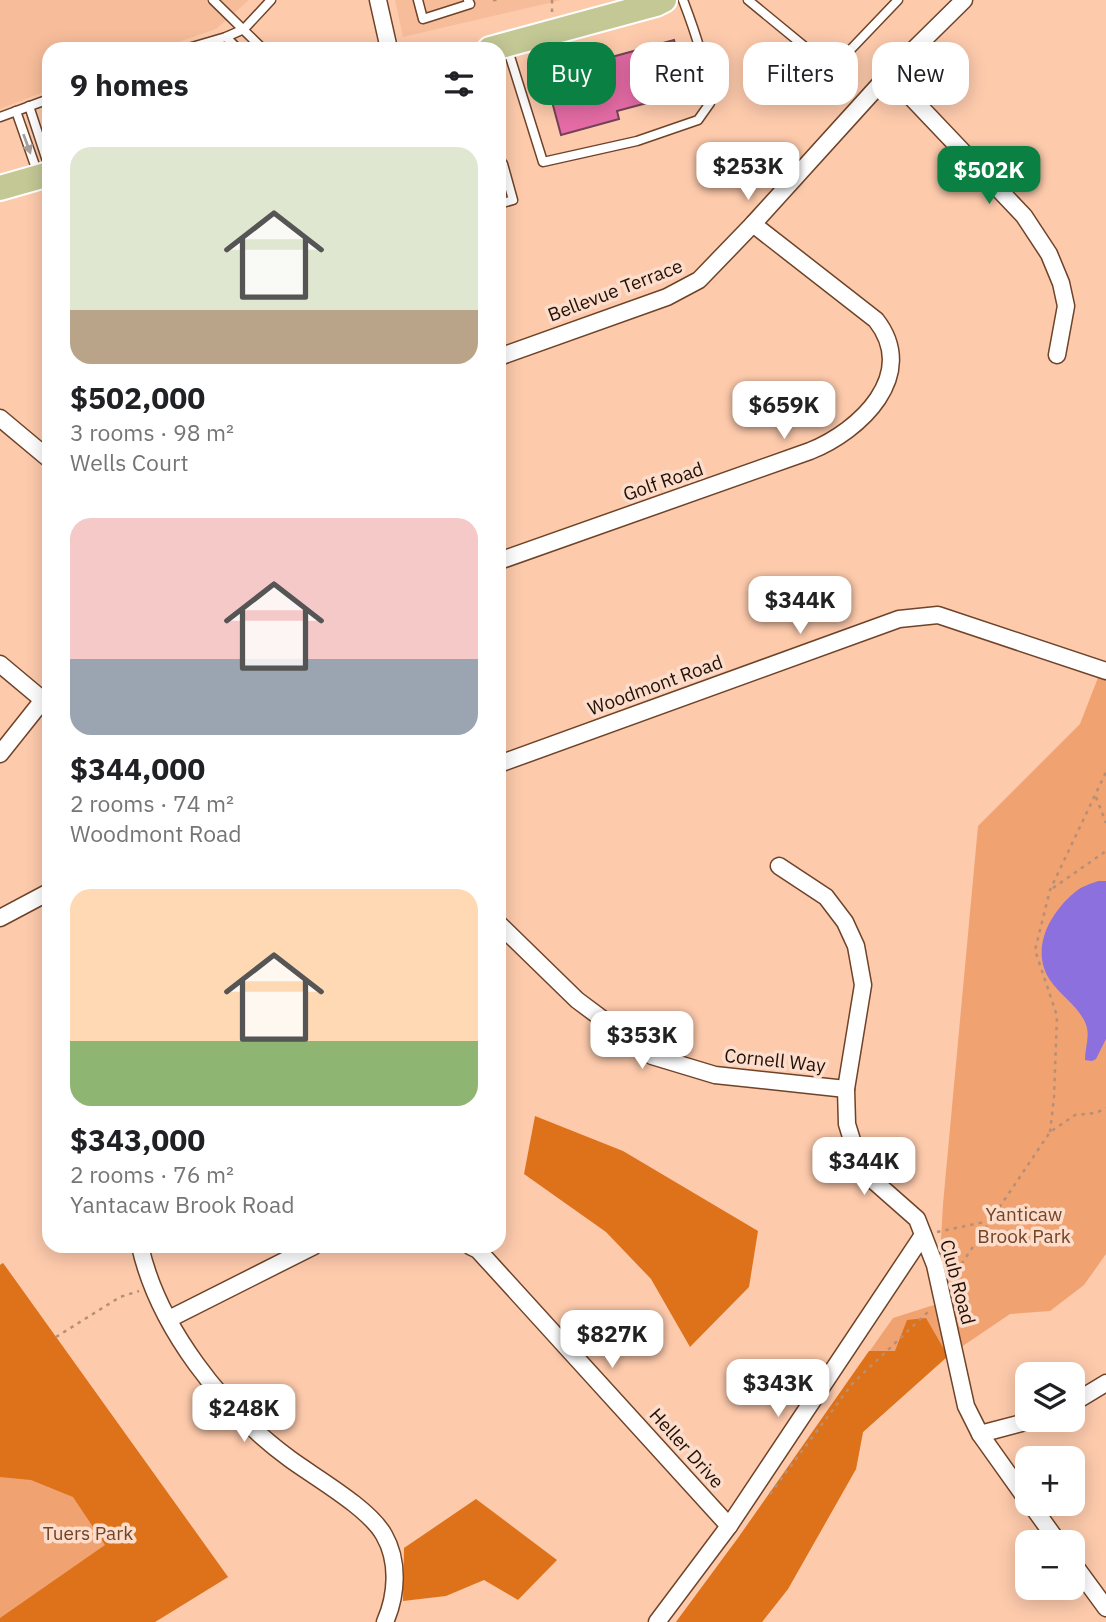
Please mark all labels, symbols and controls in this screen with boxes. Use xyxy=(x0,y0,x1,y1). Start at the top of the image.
chip: Buy xyxy=(527,42,616,105)
chip: Rent xyxy=(630,42,729,105)
chip: Filters xyxy=(743,42,858,105)
chip: New xyxy=(872,42,969,105)
text: 9 homes xyxy=(70,65,189,104)
icon: filters xyxy=(440,65,478,103)
one-way arrow xyxy=(22,134,33,155)
pin: $253K xyxy=(699,142,797,202)
pin: $502K xyxy=(940,146,1038,206)
text: $253K xyxy=(712,150,784,180)
text: $502K xyxy=(953,154,1025,184)
icon: home xyxy=(211,192,337,318)
street label: Bellevue Terrace xyxy=(544,253,686,327)
text: $502,000 xyxy=(70,378,205,417)
pin: $659K xyxy=(735,382,833,441)
text: $659K xyxy=(748,389,820,419)
text: 3 rooms · 98 m² xyxy=(70,417,234,447)
text: Wells Court xyxy=(70,447,189,477)
street label: Golf Road xyxy=(620,456,706,506)
icon: home xyxy=(211,563,337,689)
pin: $344K xyxy=(751,576,849,636)
text: $344K xyxy=(764,584,836,614)
street label: Woodmont Road xyxy=(584,649,726,721)
text: $344,000 xyxy=(70,749,205,788)
text: 2 rooms · 74 m² xyxy=(70,788,234,818)
text: Woodmont Road xyxy=(70,818,242,848)
icon: home xyxy=(211,934,337,1060)
pin: $353K xyxy=(593,1012,691,1071)
text: $353K xyxy=(606,1019,678,1049)
street label: Cornell Way xyxy=(723,1043,827,1077)
text: $343,000 xyxy=(70,1120,205,1159)
pin: $344K xyxy=(815,1138,913,1197)
text: $344K xyxy=(828,1145,900,1175)
text: 2 rooms · 76 m² xyxy=(70,1159,234,1189)
text: Yantacaw Brook Road xyxy=(70,1189,295,1219)
park label: Yanticaw Brook Park xyxy=(977,1202,1071,1248)
street label: Club Road xyxy=(935,1237,981,1327)
pin: $827K xyxy=(563,1310,661,1370)
text: $827K xyxy=(576,1318,648,1348)
pin: $343K xyxy=(729,1360,827,1419)
map controls xyxy=(1015,1362,1085,1600)
button: layers xyxy=(1015,1362,1085,1432)
text: $343K xyxy=(742,1367,814,1397)
pin: $248K xyxy=(195,1384,293,1444)
text: $248K xyxy=(208,1392,280,1422)
street label: Heller Drive xyxy=(645,1403,729,1493)
button: + xyxy=(1015,1446,1085,1516)
park label: Tuers Park xyxy=(43,1521,133,1545)
button: − xyxy=(1015,1530,1085,1600)

